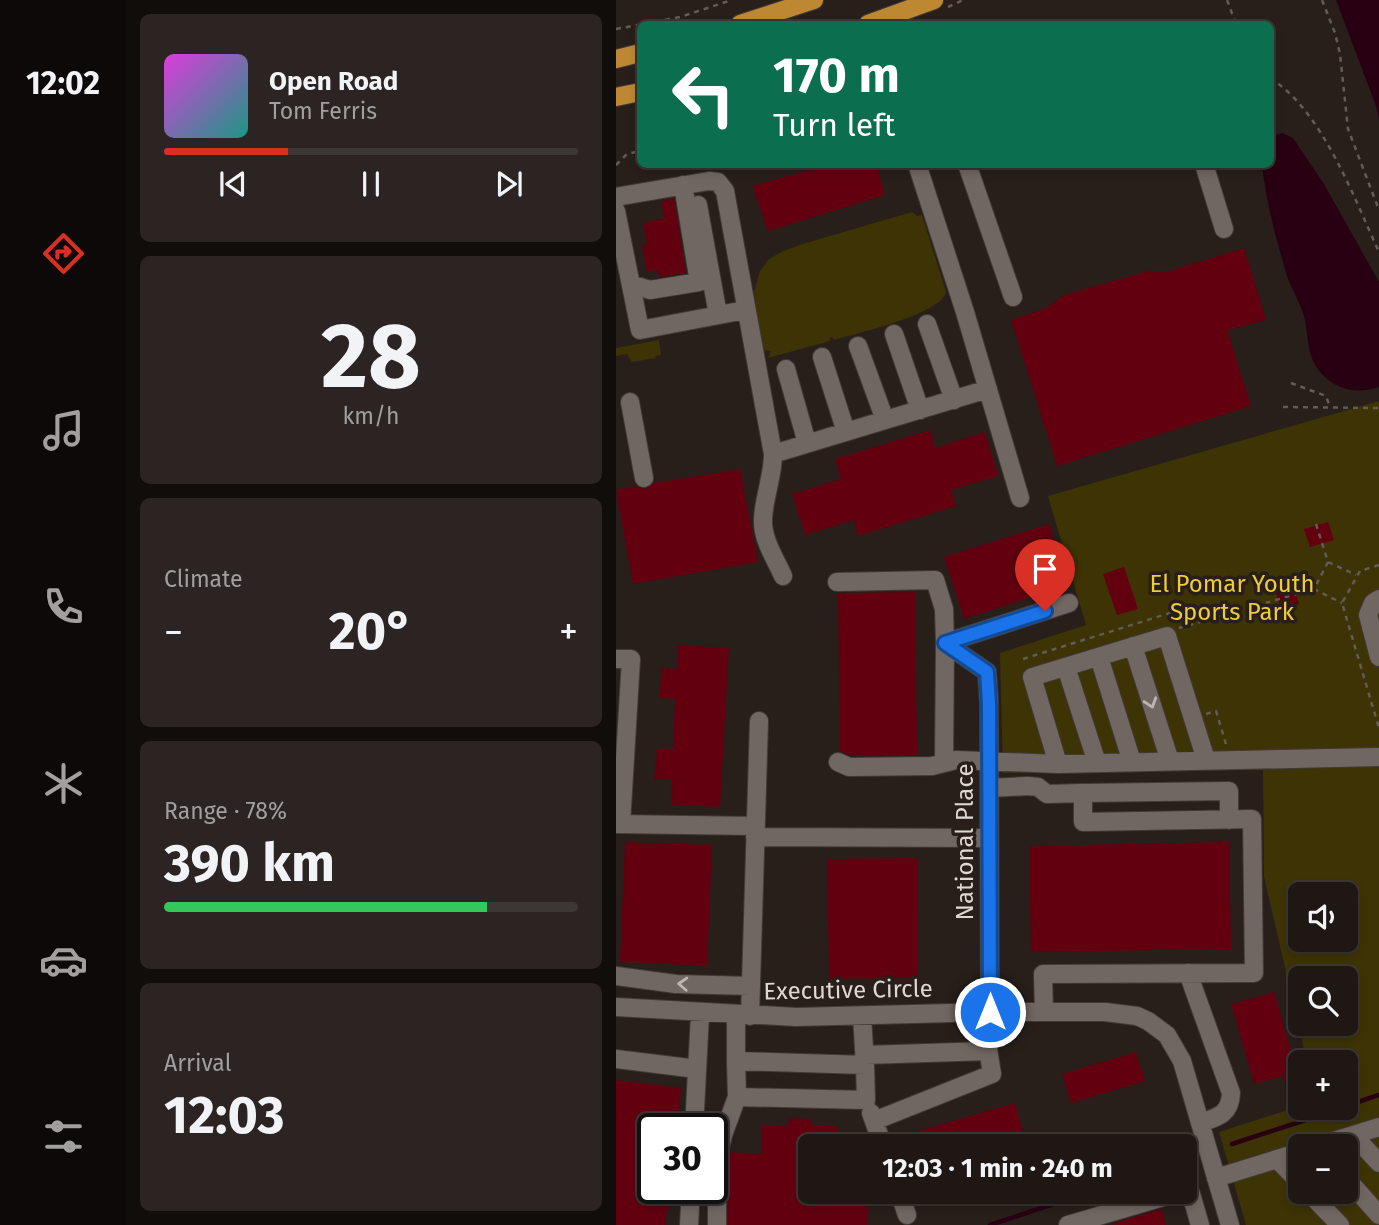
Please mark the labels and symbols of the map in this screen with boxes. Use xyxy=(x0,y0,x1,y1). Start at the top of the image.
pin xyxy=(1015,539,1075,611)
park label: El Pomar Youth Sports Park xyxy=(1149,570,1315,626)
one-way arrow xyxy=(1143,697,1158,709)
street label: National Place xyxy=(951,764,979,920)
street label: Executive Circle xyxy=(763,975,933,1005)
position arrow xyxy=(953,975,1027,1049)
one-way arrow xyxy=(677,977,688,992)
speed limit sign: 30 xyxy=(637,1113,728,1204)

